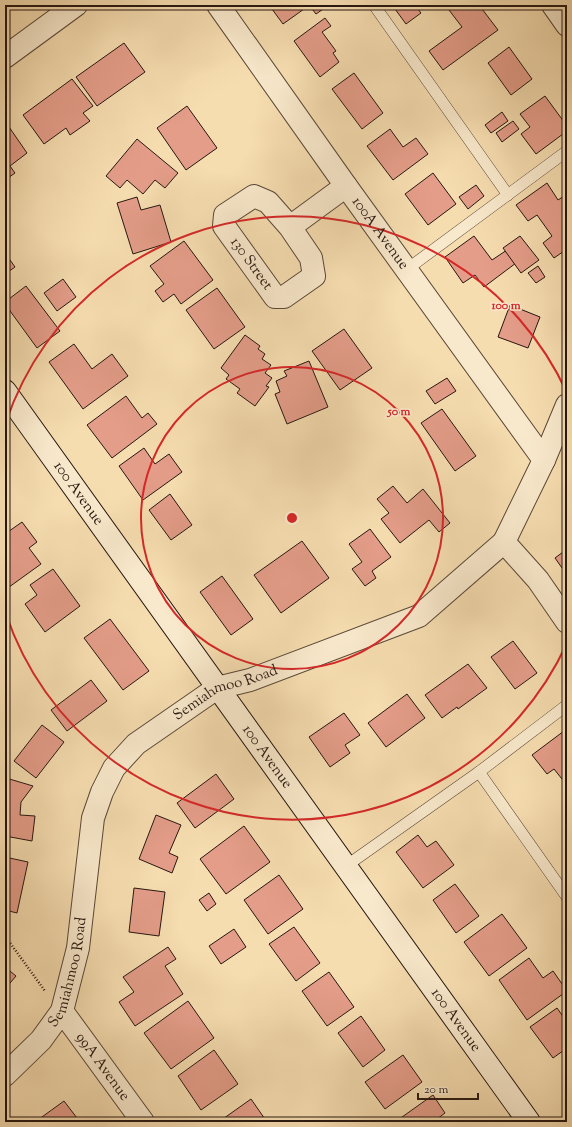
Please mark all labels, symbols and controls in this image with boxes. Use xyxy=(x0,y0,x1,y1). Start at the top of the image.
street label: 100A Avenue xyxy=(347,192,414,274)
street label: 130 Street xyxy=(225,233,277,295)
text: 100 m xyxy=(490,297,521,315)
text: 50 m xyxy=(387,403,411,421)
street label: 100 Avenue xyxy=(48,457,109,530)
centre of rings xyxy=(285,511,299,525)
street label: Semiahmoo Road xyxy=(169,660,281,726)
street label: 100 Avenue xyxy=(237,720,297,793)
street label: Semiahmoo Road xyxy=(43,915,92,1032)
street label: 100 Avenue xyxy=(426,984,486,1056)
street label: 99A Avenue xyxy=(71,1028,135,1105)
scale bar xyxy=(418,1075,478,1101)
text: 20 m xyxy=(424,1081,449,1099)

